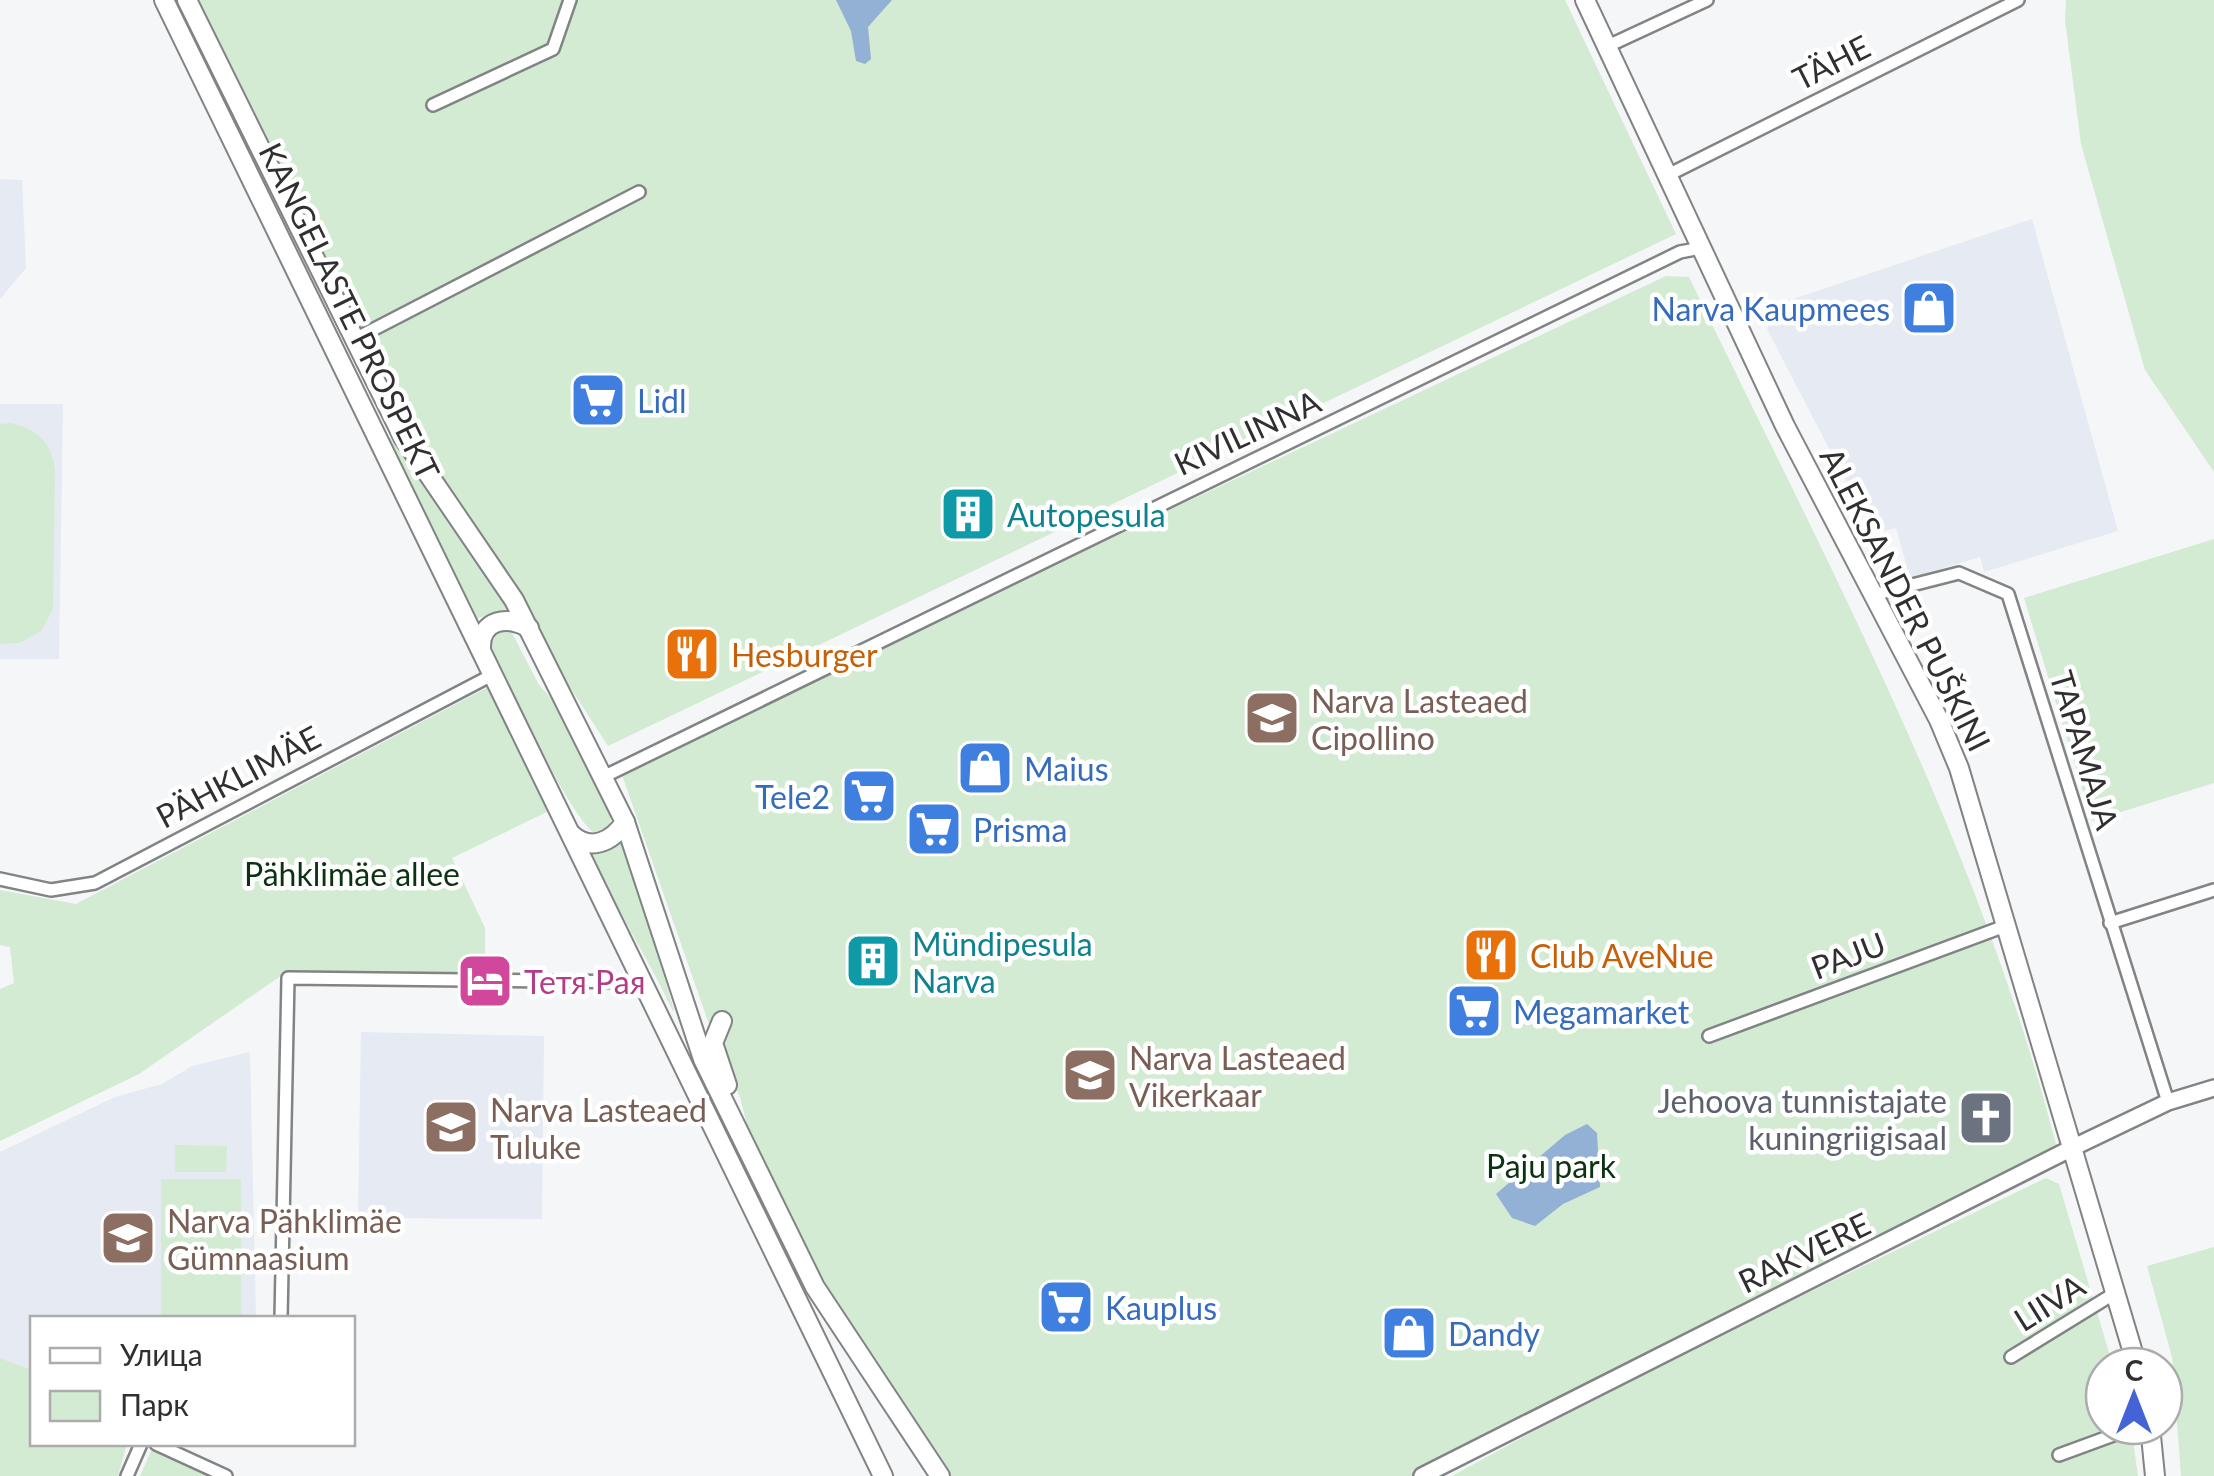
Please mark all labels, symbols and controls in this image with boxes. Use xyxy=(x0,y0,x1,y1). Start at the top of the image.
street label: TÄHE xyxy=(1786,26,1876,98)
street label: KANGELASTE PROSPEKT xyxy=(251,136,449,486)
shop icon: Narva Kaupmees xyxy=(1899,278,1959,338)
place label: Narva Kaupmees xyxy=(1651,289,1890,328)
supermarket icon: Lidl xyxy=(568,370,628,430)
place label: Lidl xyxy=(637,381,687,420)
street label: KIVILINNA xyxy=(1168,381,1327,483)
street label: ALEKSANDER PUŠKINI xyxy=(1812,441,2000,757)
building icon: Autopesula xyxy=(938,484,998,544)
place label: Autopesula xyxy=(1007,495,1166,534)
restaurant icon: Hesburger xyxy=(662,624,722,684)
place label: Hesburger xyxy=(731,635,878,674)
street label: TAPAMAJA xyxy=(2042,666,2128,834)
place label: Narva Lasteaed Cipollino xyxy=(1311,681,1528,757)
school or university icon: Narva Lasteaed Cipollino xyxy=(1242,688,1302,748)
street label: PÄHKLIMÄE xyxy=(149,716,327,836)
shop icon: Maius xyxy=(955,738,1015,798)
place label: Maius xyxy=(1024,749,1109,788)
supermarket icon: Tele2 xyxy=(839,766,899,826)
place label: Tele2 xyxy=(755,777,830,816)
supermarket icon: Prisma xyxy=(904,799,964,859)
place label: Prisma xyxy=(973,810,1067,849)
park label: Pähklimäe allee xyxy=(244,854,460,893)
street label: PAJU xyxy=(1805,923,1891,987)
place label: Mündipesula Narva xyxy=(912,924,1093,1000)
restaurant icon: Club AveNue xyxy=(1461,925,1521,985)
building icon: Mündipesula Narva xyxy=(843,931,903,991)
place label: Club AveNue xyxy=(1530,936,1714,975)
hotel icon: Тетя Рая xyxy=(455,951,515,1011)
place label: Тетя Рая xyxy=(524,962,645,1001)
supermarket icon: Megamarket xyxy=(1444,981,1504,1041)
place label: Megamarket xyxy=(1513,992,1690,1031)
place label: Narva Lasteaed Vikerkaar xyxy=(1129,1038,1346,1114)
school or university icon: Narva Lasteaed Vikerkaar xyxy=(1060,1045,1120,1105)
place label: Jehoova tunnistajate kuningriigisaal xyxy=(1658,1081,1947,1157)
church icon: Jehoova tunnistajate kuningriigisaal xyxy=(1956,1088,2016,1148)
place label: Narva Lasteaed Tuluke xyxy=(490,1090,707,1166)
school or university icon: Narva Lasteaed Tuluke xyxy=(421,1097,481,1157)
park label: Paju park xyxy=(1486,1146,1617,1185)
place label: Narva Pähklimäe Gümnaasium xyxy=(167,1201,402,1277)
street label: RAKVERE xyxy=(1732,1203,1876,1301)
school or university icon: Narva Pähklimäe Gümnaasium xyxy=(98,1208,158,1268)
street label: LIIVA xyxy=(2006,1265,2092,1339)
supermarket icon: Kauplus xyxy=(1036,1277,1096,1337)
place label: Kauplus xyxy=(1105,1288,1217,1327)
shop icon: Dandy xyxy=(1379,1303,1439,1363)
place label: Dandy xyxy=(1448,1314,1541,1353)
legend xyxy=(30,1316,355,1446)
text: Улица xyxy=(120,1336,203,1372)
north arrow xyxy=(2084,1346,2184,1446)
text: С xyxy=(2125,1353,2144,1387)
text: Парк xyxy=(120,1386,189,1422)

